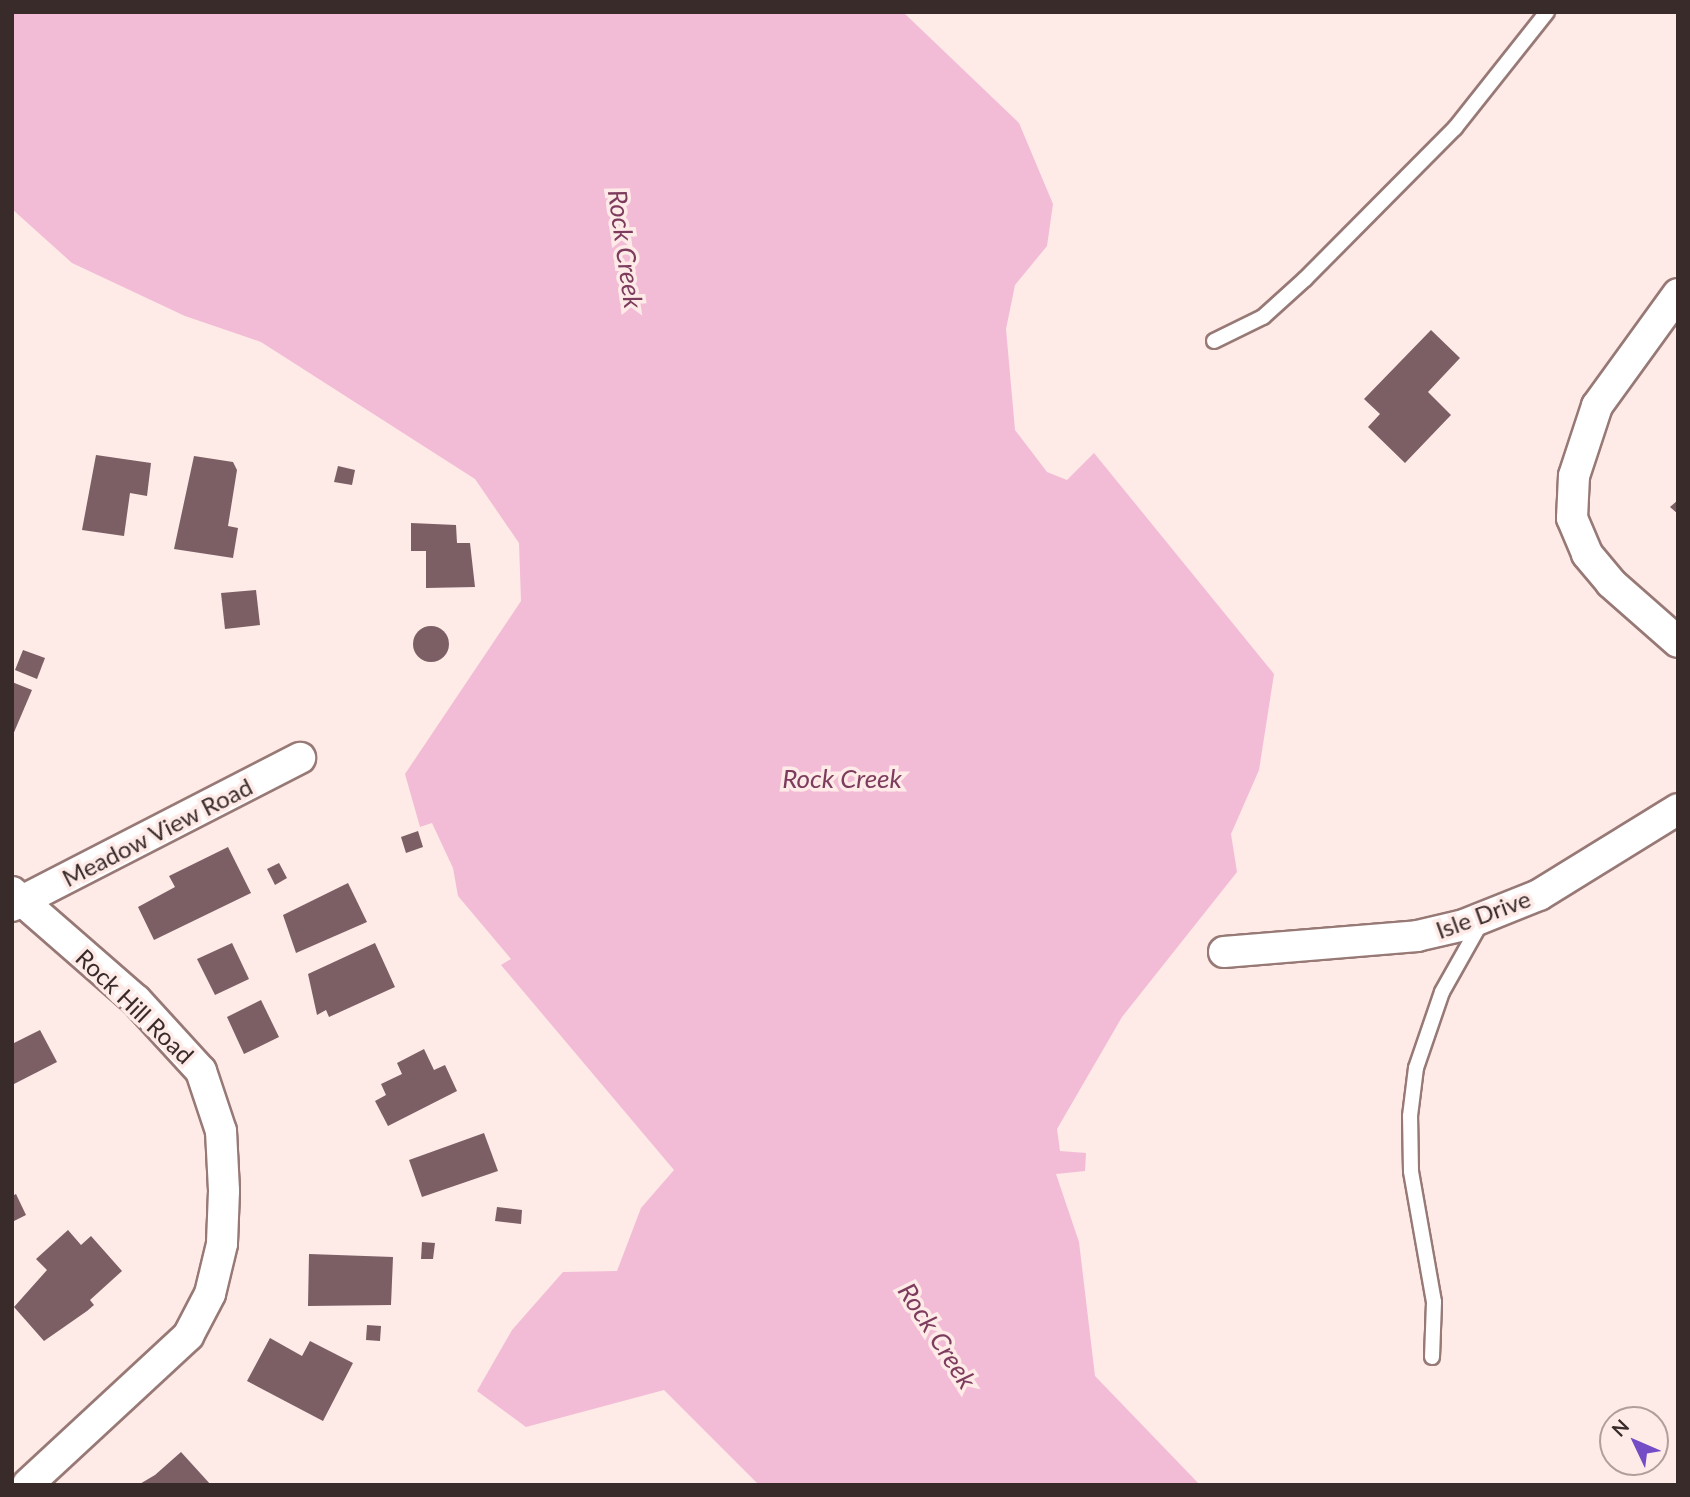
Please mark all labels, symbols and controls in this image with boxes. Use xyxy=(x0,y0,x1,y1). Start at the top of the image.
water label: Rock Creek xyxy=(601,188,649,310)
water label: Rock Creek xyxy=(782,763,902,795)
street label: Meadow View Road xyxy=(56,771,258,893)
street label: Isle Drive xyxy=(1432,884,1534,944)
street label: Rock Hill Road xyxy=(70,943,200,1069)
water label: Rock Creek xyxy=(891,1277,983,1395)
north arrow xyxy=(1599,1406,1669,1476)
text: N xyxy=(1607,1414,1633,1441)

